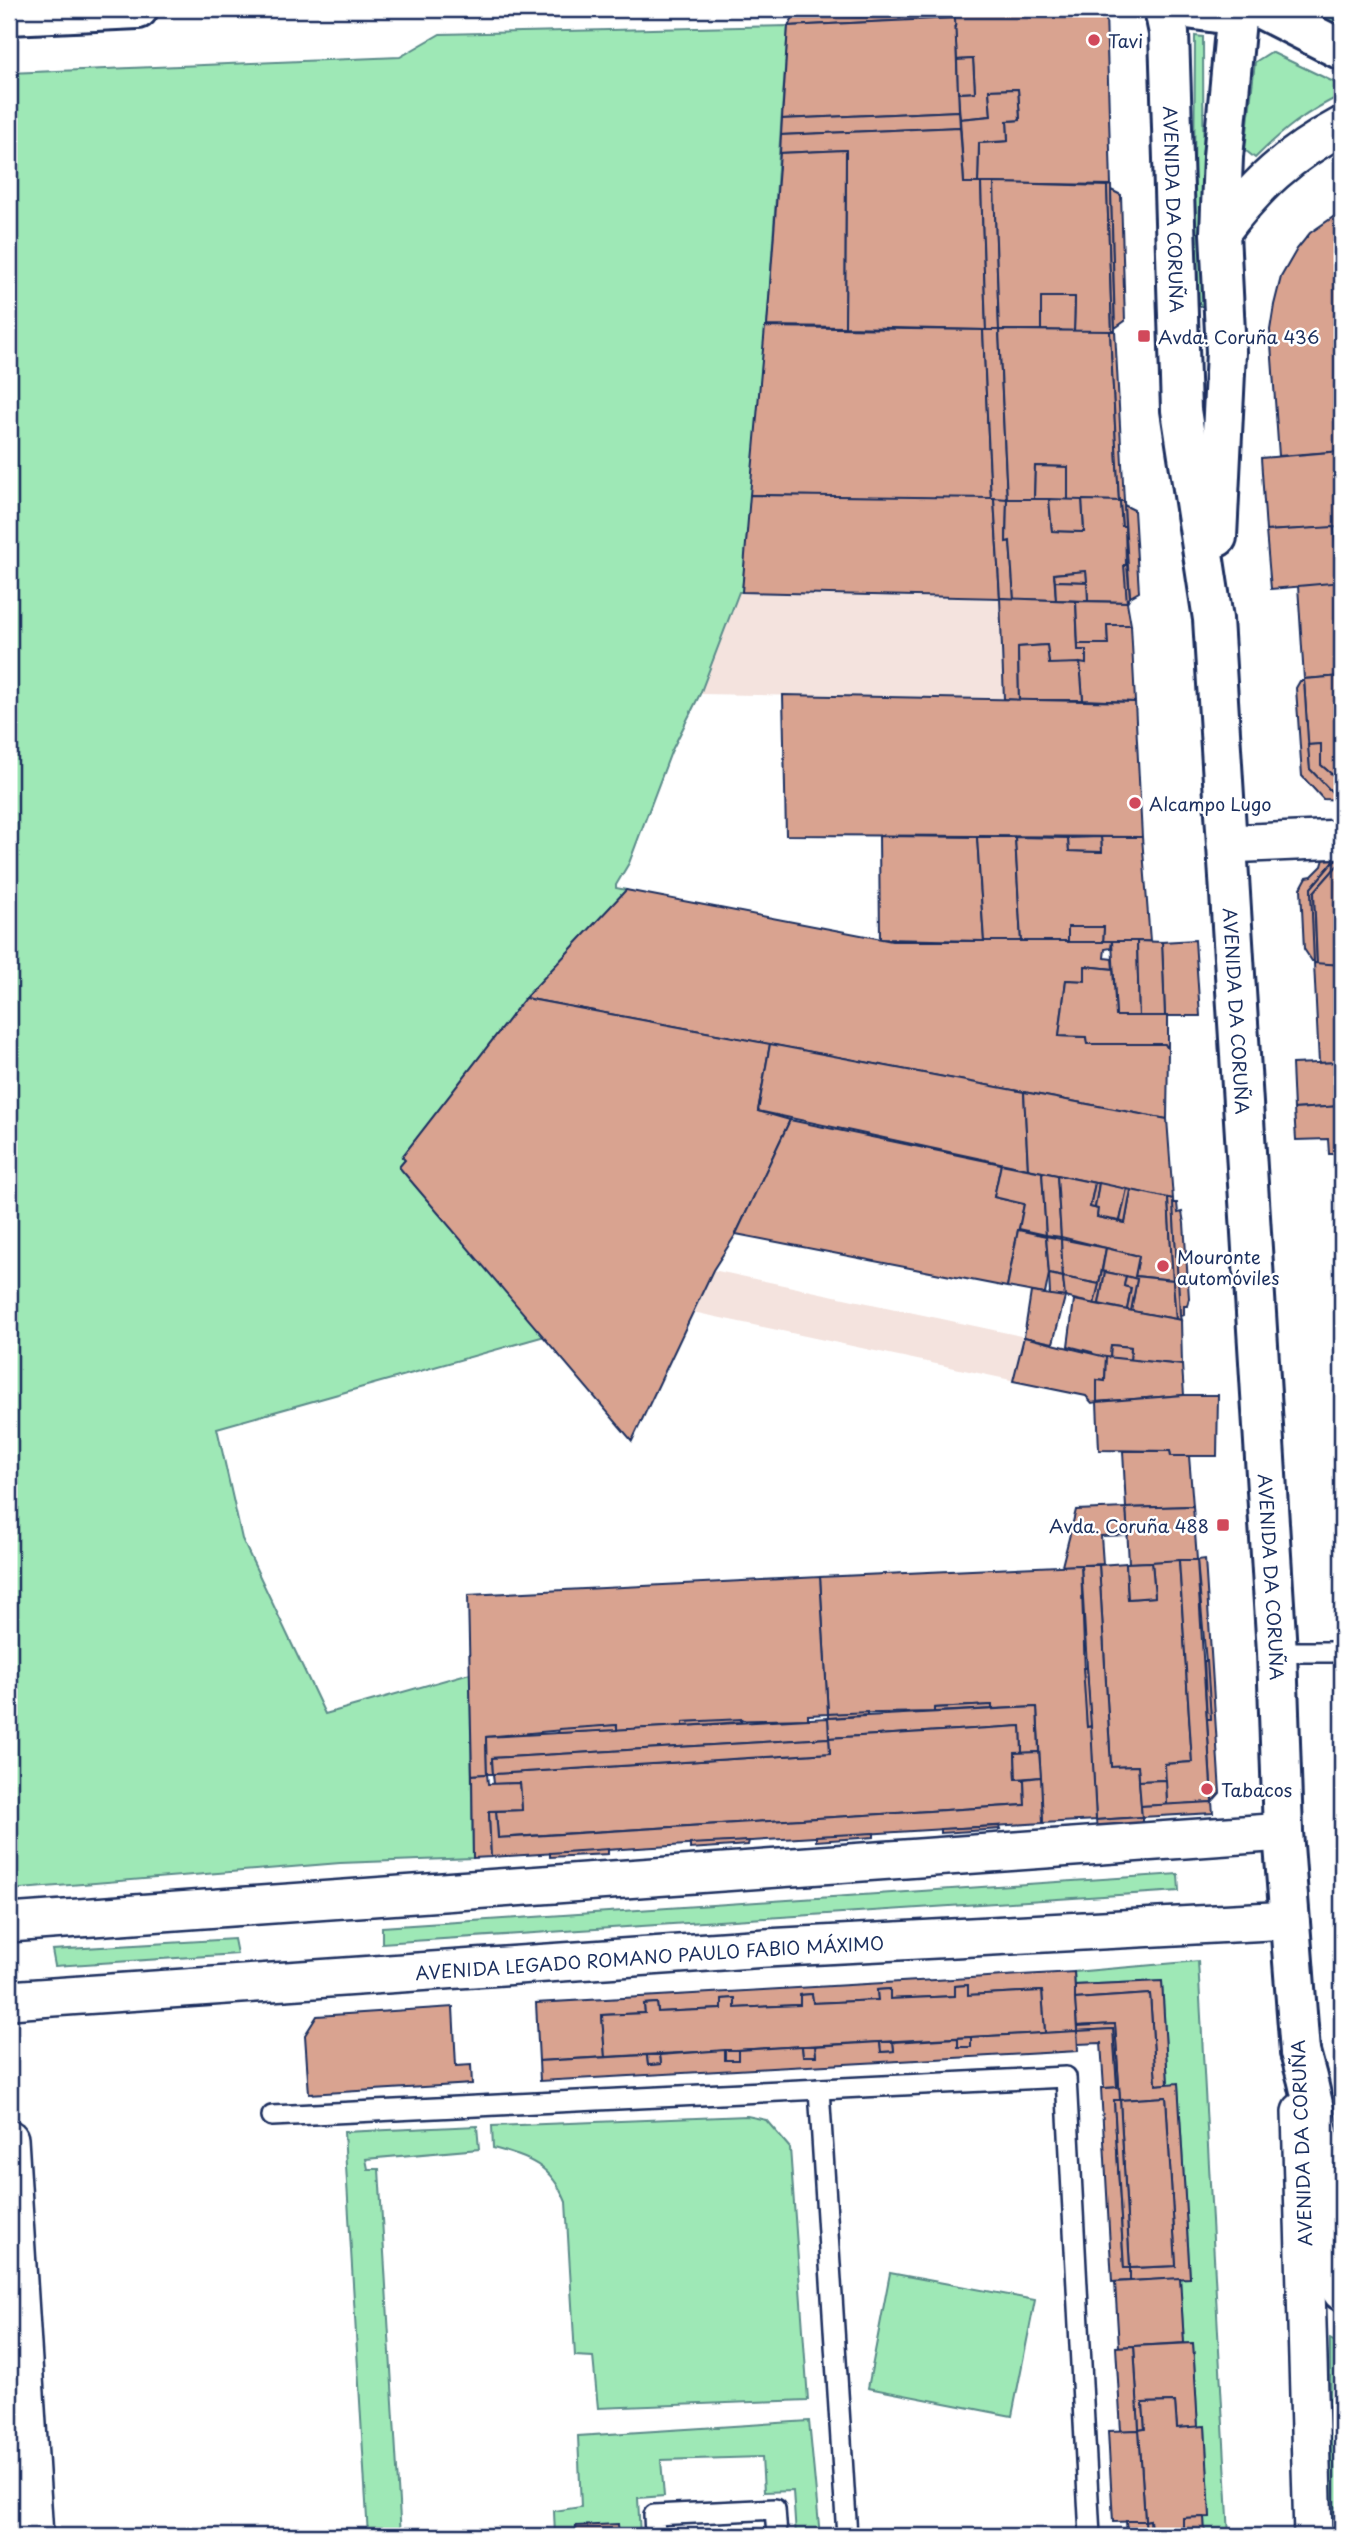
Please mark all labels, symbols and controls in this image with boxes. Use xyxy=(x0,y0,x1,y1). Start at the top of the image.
place label: Tavi xyxy=(1108,27,1143,54)
marker: Tavi xyxy=(1086,32,1102,48)
street label: AVENIDA DA CORUÑA xyxy=(1158,106,1191,313)
place label: Avda. Coruña 436 xyxy=(1158,323,1319,350)
marker: Avda. Coruña 436 xyxy=(1136,328,1152,344)
place label: Alcampo Lugo xyxy=(1149,790,1271,817)
marker: Alcampo Lugo xyxy=(1127,795,1143,811)
street label: AVENIDA DA CORUÑA xyxy=(1217,907,1257,1115)
place label: Mouronte automóviles xyxy=(1177,1243,1279,1291)
marker: Mouronte automóviles xyxy=(1155,1258,1171,1274)
street label: AVENIDA DA CORUÑA xyxy=(1252,1473,1291,1681)
place label: Avda. Coruña 488 xyxy=(1049,1512,1209,1539)
marker: Avda. Coruña 488 xyxy=(1215,1517,1231,1533)
place label: Tabacos xyxy=(1221,1776,1292,1803)
marker: Tabacos xyxy=(1199,1781,1215,1797)
street label: AVENIDA LEGADO ROMANO PAULO FABIO MÁXIMO xyxy=(414,1928,885,1986)
street label: AVENIDA DA CORUÑA xyxy=(1284,2039,1318,2247)

